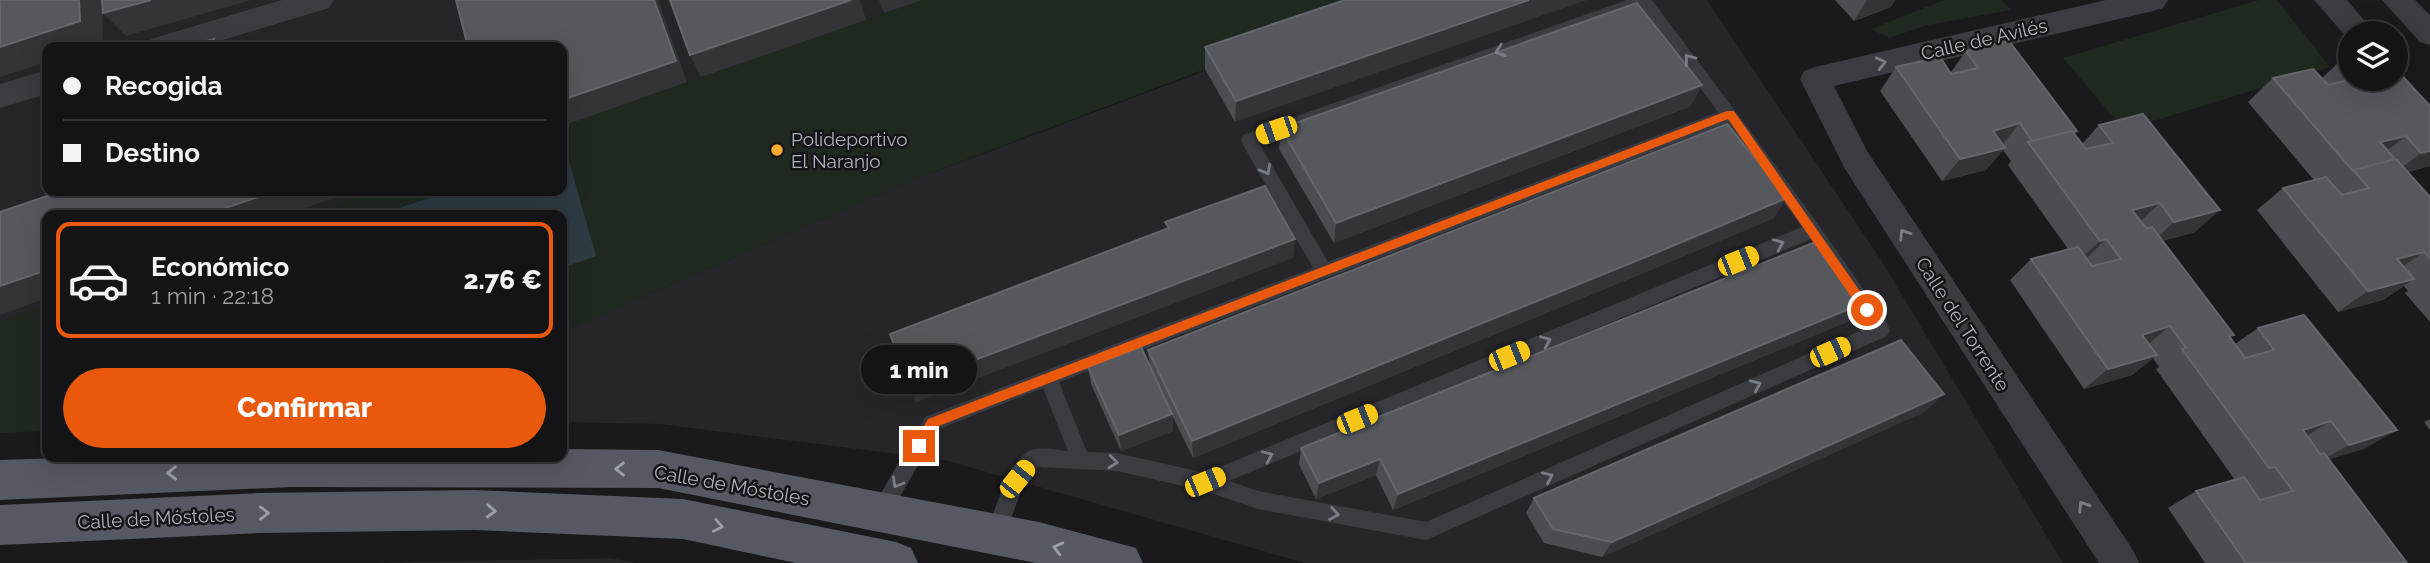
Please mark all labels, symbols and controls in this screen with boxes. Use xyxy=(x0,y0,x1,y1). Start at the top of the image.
street label: Calle de Avilés xyxy=(1919,14,2049,64)
map controls xyxy=(2338,21,2408,91)
button: layers xyxy=(2338,21,2408,91)
one-way arrow xyxy=(1494,43,1507,57)
one-way arrow xyxy=(1685,55,1698,67)
one-way arrow xyxy=(1875,57,1887,71)
text: Recogida xyxy=(105,71,223,101)
car xyxy=(1253,113,1300,147)
place label: Polideportivo El Naranjo xyxy=(791,128,908,172)
text: Destino xyxy=(105,138,200,168)
marker: Polideportivo El Naranjo xyxy=(769,142,785,158)
one-way arrow xyxy=(1258,163,1271,175)
one-way arrow xyxy=(1900,229,1913,242)
one-way arrow xyxy=(1772,238,1784,252)
car xyxy=(1715,243,1762,279)
icon: car xyxy=(67,249,130,312)
text: Económico xyxy=(151,252,289,282)
street label: Calle del Torrente xyxy=(1912,253,2014,395)
text: 2.76 € xyxy=(464,265,542,295)
text: 1 min · 22:18 xyxy=(151,282,274,309)
route start xyxy=(1851,294,1883,326)
car xyxy=(1807,334,1854,370)
one-way arrow xyxy=(1539,335,1551,349)
car xyxy=(1486,338,1533,374)
callout: 1 min xyxy=(861,344,977,394)
text: 1 min xyxy=(889,356,949,383)
button: Confirmar xyxy=(63,368,546,448)
one-way arrow xyxy=(1749,379,1762,393)
car xyxy=(1334,401,1381,437)
route end xyxy=(903,430,935,462)
one-way arrow xyxy=(1261,450,1273,464)
one-way arrow xyxy=(1107,455,1119,470)
car xyxy=(996,456,1039,502)
street label: Calle de Móstoles xyxy=(653,460,811,510)
one-way arrow xyxy=(615,461,625,477)
car xyxy=(1182,464,1229,500)
one-way arrow xyxy=(167,465,178,480)
one-way arrow xyxy=(1541,471,1553,485)
one-way arrow xyxy=(892,476,905,489)
one-way arrow xyxy=(2079,501,2091,514)
street label: Calle de Móstoles xyxy=(77,503,235,533)
one-way arrow xyxy=(486,503,497,518)
one-way arrow xyxy=(259,505,270,521)
one-way arrow xyxy=(1328,506,1340,521)
one-way arrow xyxy=(712,517,724,532)
one-way arrow xyxy=(1052,542,1064,556)

